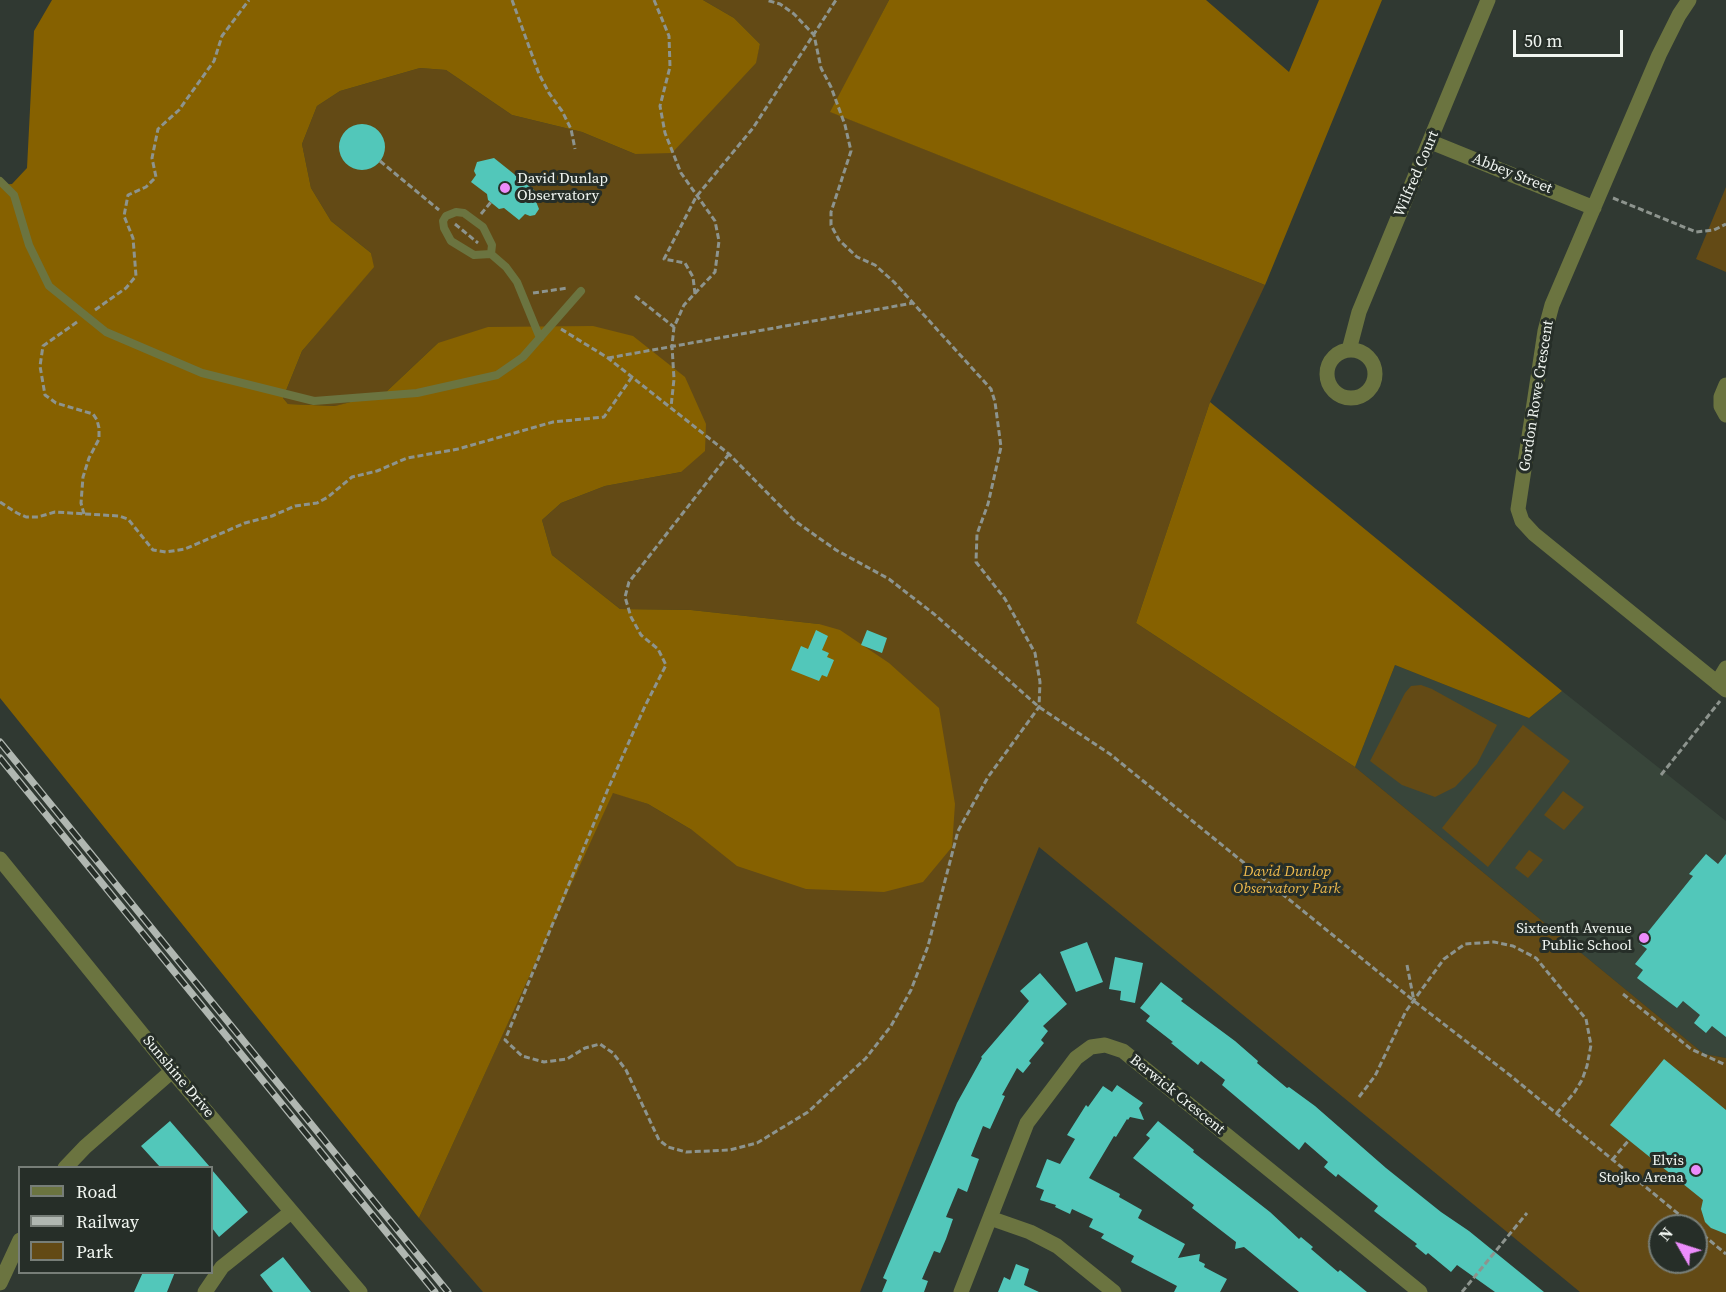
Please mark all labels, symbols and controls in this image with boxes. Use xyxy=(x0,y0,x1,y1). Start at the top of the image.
scale bar xyxy=(1516,18,1626,56)
text: 50 m xyxy=(1524,28,1562,53)
street label: Wilfred Court xyxy=(1391,128,1443,220)
street label: Abbey Street xyxy=(1469,150,1555,198)
place label: David Dunlap Observatory xyxy=(517,170,608,205)
marker: David Dunlap Observatory xyxy=(498,181,512,195)
street label: Gordon Rowe Crescent xyxy=(1516,319,1558,473)
park label: David Dunlop Observatory Park xyxy=(1233,863,1341,898)
place label: Sixteenth Avenue Public School xyxy=(1516,920,1632,955)
marker: Sixteenth Avenue Public School xyxy=(1637,931,1651,945)
street label: Sunshine Drive xyxy=(138,1032,218,1122)
street label: Berwick Crescent xyxy=(1126,1051,1228,1139)
place label: Elvis Stojko Arena xyxy=(1599,1152,1684,1187)
marker: Elvis Stojko Arena xyxy=(1689,1163,1703,1177)
legend xyxy=(18,1166,213,1274)
text: Road xyxy=(76,1179,117,1204)
text: Railway xyxy=(76,1209,139,1234)
north arrow xyxy=(1648,1214,1708,1274)
text: N xyxy=(1653,1222,1678,1245)
text: Park xyxy=(76,1239,113,1264)

